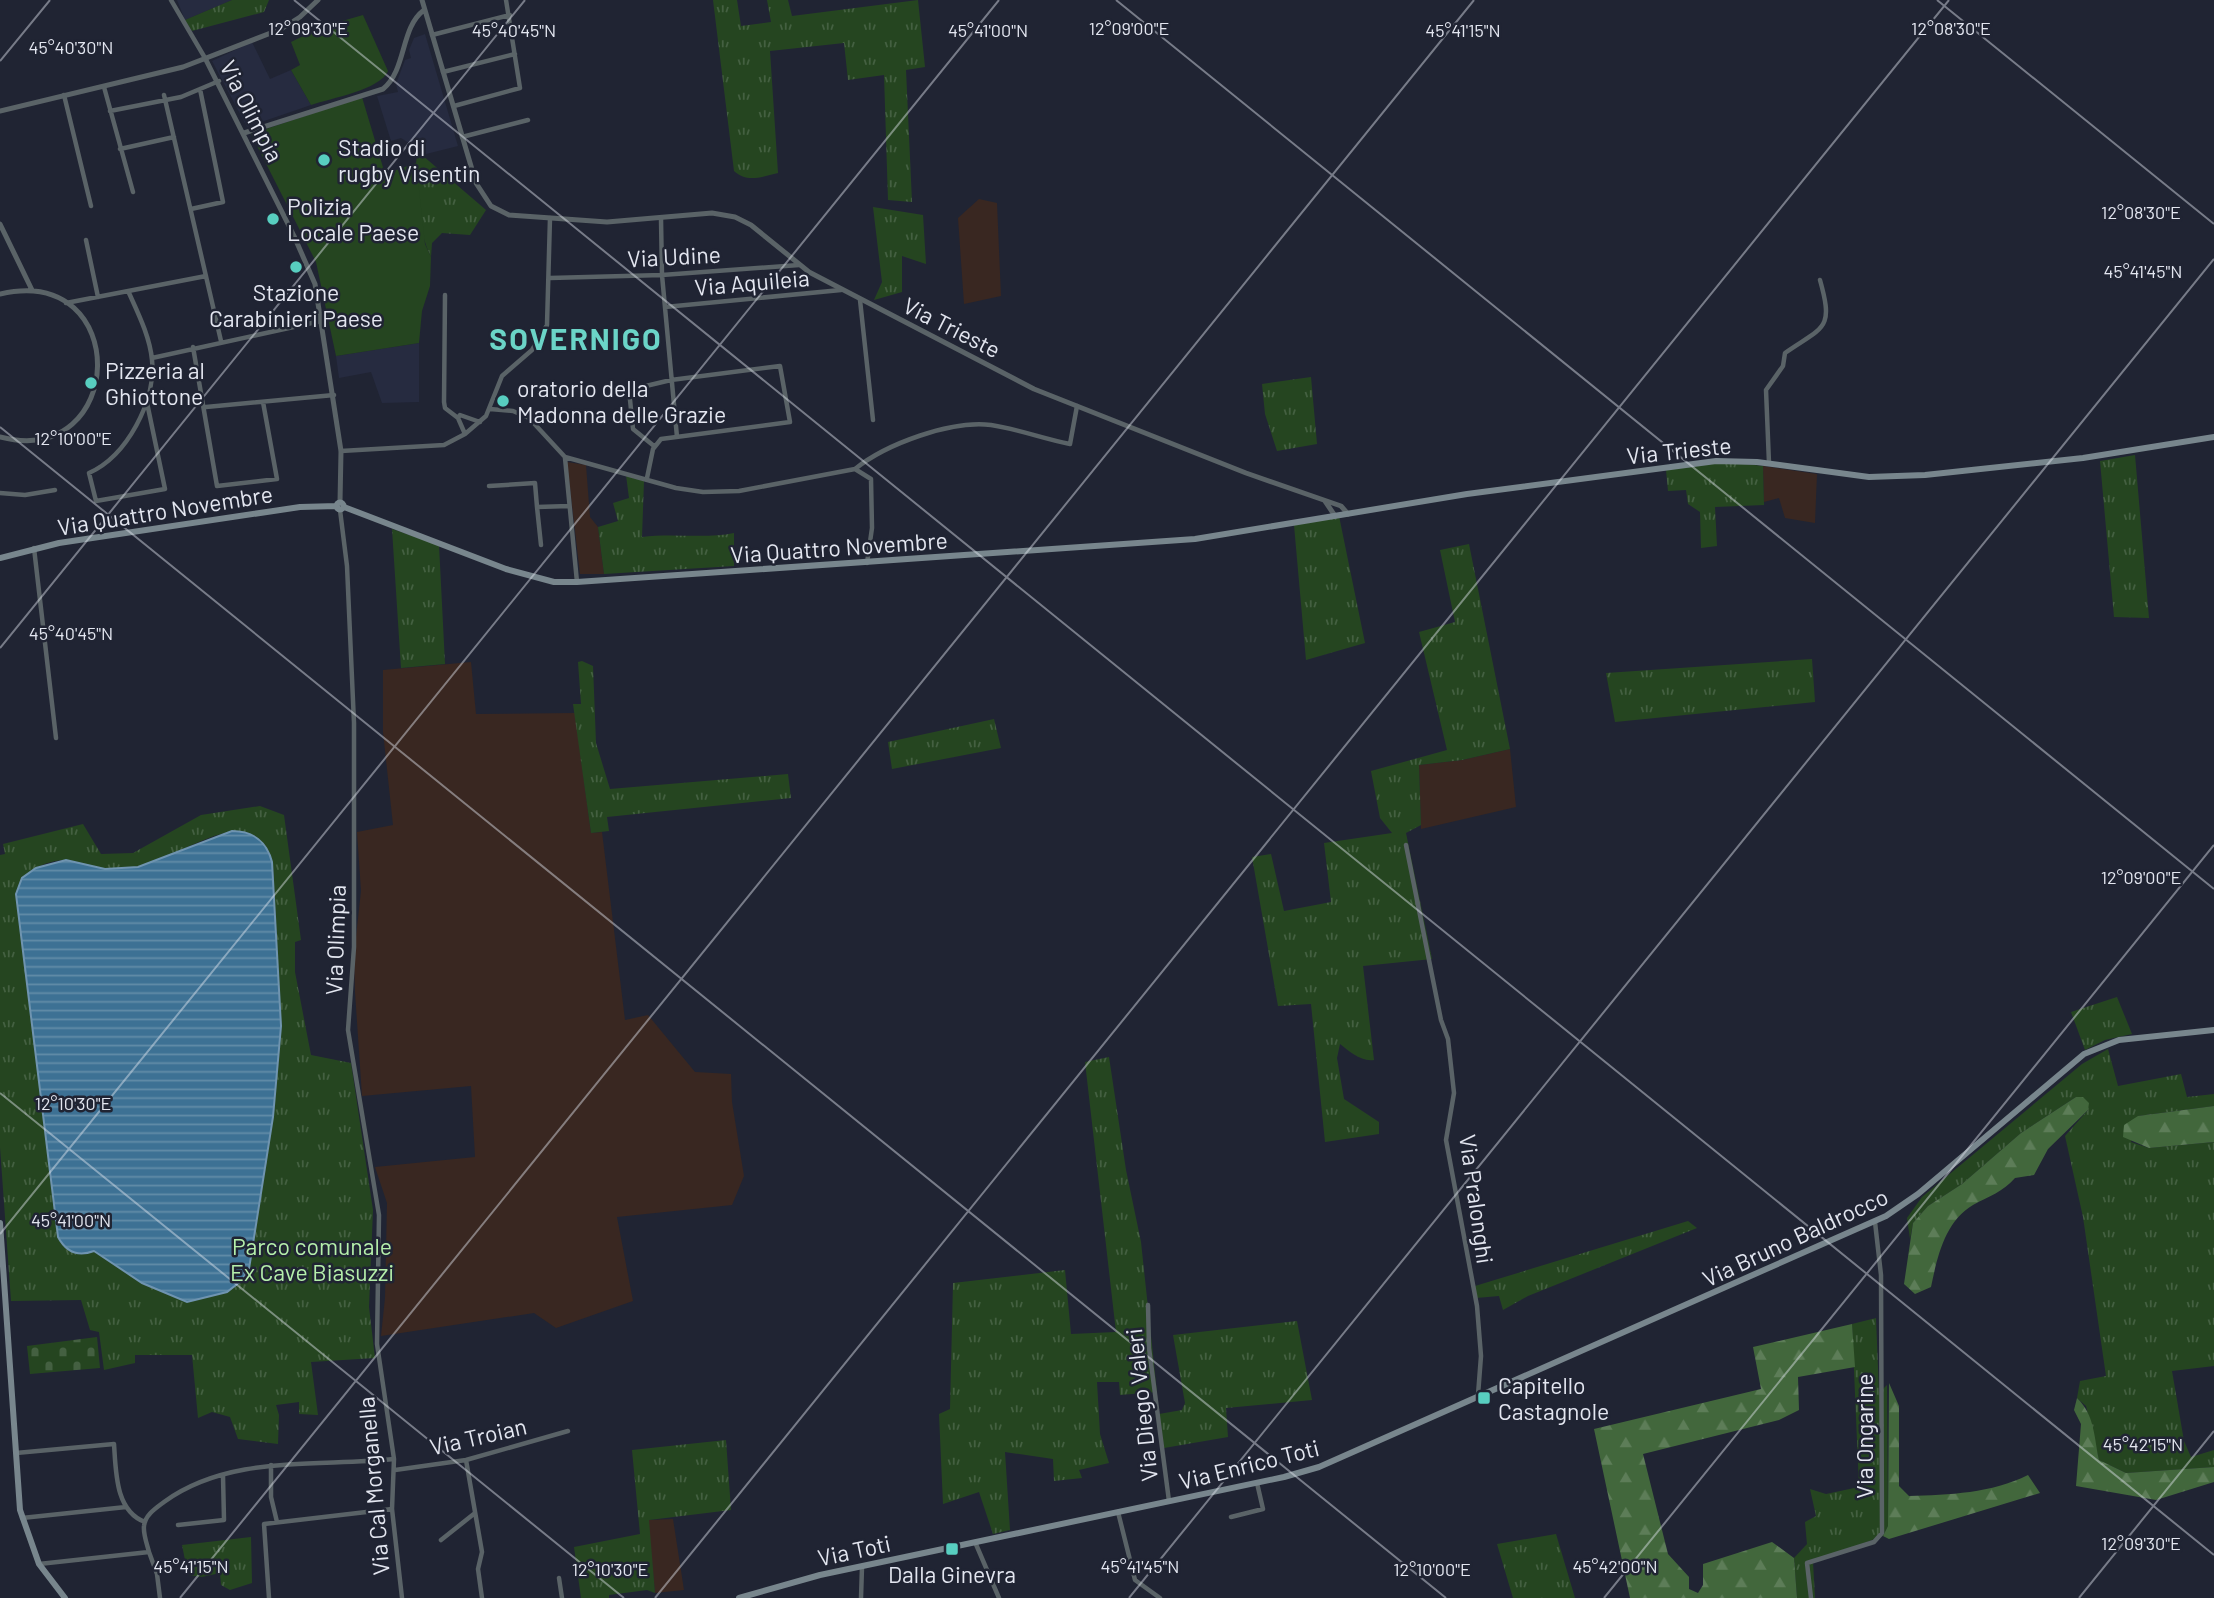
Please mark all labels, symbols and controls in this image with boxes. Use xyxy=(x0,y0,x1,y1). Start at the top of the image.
text: 12°09'30"E xyxy=(268,17,348,39)
text: 12°09'00"E xyxy=(1089,17,1169,39)
text: 12°08'30"E xyxy=(1911,17,1991,39)
text: 45°40'45"N xyxy=(472,19,556,41)
text: 45°41'00"N xyxy=(948,19,1028,41)
text: 45°41'15"N xyxy=(1425,19,1501,41)
text: 45°40'30"N xyxy=(29,36,113,58)
street label: Via Olimpia xyxy=(214,55,290,167)
place label: Stadio di rugby Visentin xyxy=(338,133,480,187)
marker: Stadio di rugby Visentin xyxy=(316,152,332,168)
place label: Polizia Locale Paese xyxy=(287,192,419,246)
text: 12°08'30"E xyxy=(2101,201,2181,223)
marker: Polizia Locale Paese xyxy=(265,211,281,227)
street label: Via Udine xyxy=(627,240,721,272)
marker: Stazione Carabinieri Paese xyxy=(288,259,304,275)
text: 45°41'45"N xyxy=(2104,260,2182,282)
street label: Via Aquileia xyxy=(693,263,811,301)
place label: Stazione Carabinieri Paese xyxy=(209,278,383,332)
street label: Via Trieste xyxy=(899,291,1005,363)
district label: SOVERNIGO xyxy=(489,320,663,356)
place label: Pizzeria al Ghiottone xyxy=(105,356,205,410)
place label: oratorio della Madonna delle Grazie xyxy=(517,374,726,428)
marker: Pizzeria al Ghiottone xyxy=(83,375,99,391)
marker: oratorio della Madonna delle Grazie xyxy=(495,393,511,409)
text: 12°10'00"E xyxy=(34,427,112,449)
street label: Via Trieste xyxy=(1625,431,1733,469)
street label: Via Quattro Novembre xyxy=(55,479,275,541)
street label: Via Quattro Novembre xyxy=(729,525,949,569)
text: 45°40'45"N xyxy=(29,622,113,644)
text: 12°09'00"E xyxy=(2101,866,2181,888)
street label: Via Olimpia xyxy=(319,884,351,996)
text: 12°10'30"E xyxy=(35,1092,111,1114)
street label: Via Pralonghi xyxy=(1454,1133,1500,1265)
street label: Via Bruno Baldrocco xyxy=(1698,1182,1892,1292)
text: 45°41'00"N xyxy=(31,1209,111,1231)
park label: Parco comunale Ex Cave Biasuzzi xyxy=(230,1232,394,1286)
street label: Via Diego Valeri xyxy=(1119,1327,1163,1483)
place label: Capitello Castagnole xyxy=(1498,1371,1609,1425)
street label: Via Ongarine xyxy=(1850,1373,1878,1499)
marker: Capitello Castagnole xyxy=(1476,1390,1492,1406)
street label: Via Cal Morganella xyxy=(351,1396,395,1576)
street label: Via Troian xyxy=(427,1411,529,1461)
street label: Via Enrico Toti xyxy=(1176,1433,1322,1495)
text: 45°42'15"N xyxy=(2103,1433,2183,1455)
street label: Via Toti xyxy=(815,1529,893,1571)
text: 12°09'30"E xyxy=(2101,1532,2181,1554)
marker: Dalla Ginevra xyxy=(944,1541,960,1557)
text: 45°41'15"N xyxy=(153,1555,229,1577)
text: 45°41'45"N xyxy=(1101,1555,1179,1577)
text: 45°42'00"N xyxy=(1572,1555,1658,1577)
text: 12°10'30"E xyxy=(572,1558,648,1580)
text: 12°10'00"E xyxy=(1393,1558,1471,1580)
place label: Dalla Ginevra xyxy=(888,1560,1016,1588)

